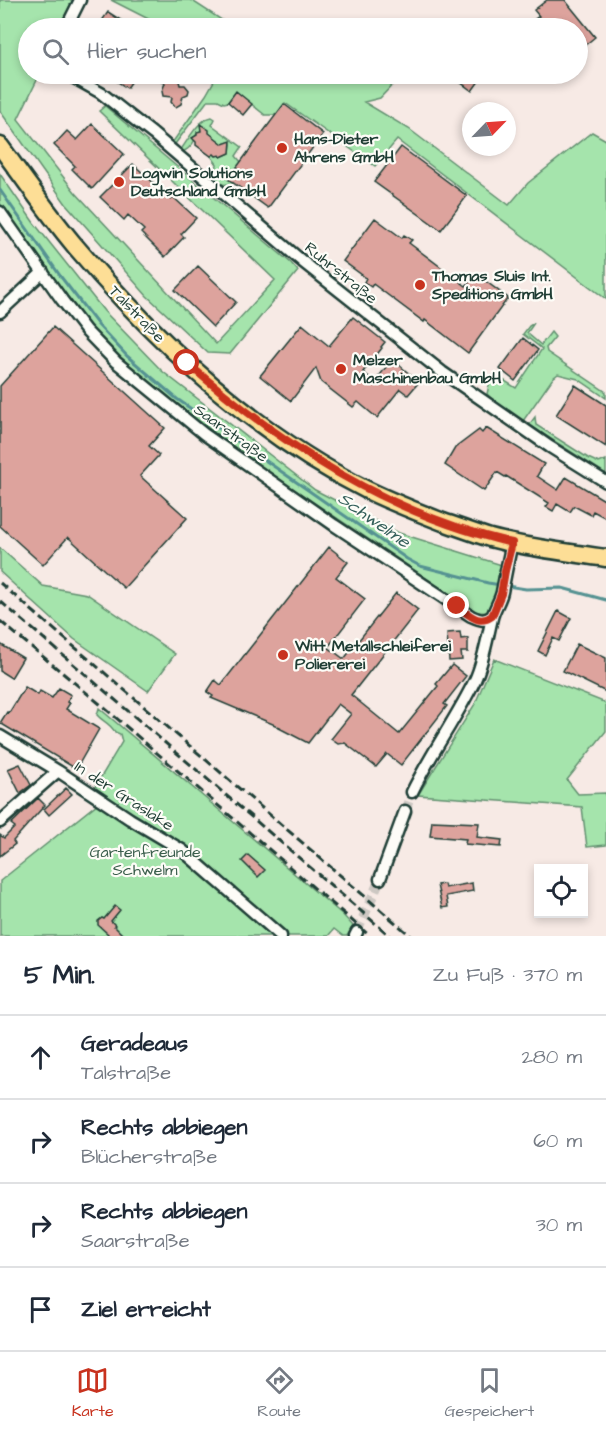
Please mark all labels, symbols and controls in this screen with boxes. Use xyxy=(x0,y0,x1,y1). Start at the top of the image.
search box xyxy=(18,18,588,84)
icon: search xyxy=(39,35,72,68)
text: Hier suchen xyxy=(87,36,206,67)
north arrow xyxy=(462,102,516,156)
place label: Hans-Dieter Ahrens GmbH xyxy=(294,128,395,168)
marker: Hans-Dieter Ahrens GmbH xyxy=(275,141,289,155)
place label: Logwin Solutions Deutschland GmbH xyxy=(131,162,266,202)
marker: Logwin Solutions Deutschland GmbH xyxy=(112,175,126,189)
street label: Ruhrstraße xyxy=(300,237,382,309)
place label: Thomas Sluis Int. Speditions GmbH xyxy=(431,265,553,305)
marker: Thomas Sluis Int. Speditions GmbH xyxy=(413,278,427,292)
street label: Talstraße xyxy=(104,280,170,348)
route start xyxy=(173,349,199,375)
place label: Melzer Maschinenbau GmbH xyxy=(353,349,502,389)
marker: Melzer Maschinenbau GmbH xyxy=(334,362,348,376)
street label: Saarstraße xyxy=(189,399,273,468)
water label: Schwelme xyxy=(333,486,416,555)
route end xyxy=(443,592,469,618)
place label: Witt Metallschleiferei Poliererei xyxy=(294,635,452,675)
marker: Witt Metallschleiferei Poliererei xyxy=(276,648,290,662)
street label: In der Graslake xyxy=(70,756,178,836)
park label: Gartenfreunde Schwelm xyxy=(89,841,201,881)
map controls xyxy=(534,864,588,918)
button: locate xyxy=(534,864,588,918)
text: 5 Min. xyxy=(24,957,95,993)
text: Zu Fuß · 370 m xyxy=(432,961,582,989)
text: Geradeaus xyxy=(81,1028,188,1059)
icon: ahead xyxy=(24,1041,57,1074)
text: 280 m xyxy=(521,1043,582,1071)
text: Talstraße xyxy=(81,1059,171,1087)
text: Rechts abbiegen xyxy=(81,1112,248,1143)
icon: right xyxy=(24,1125,57,1158)
text: 60 m xyxy=(533,1127,582,1155)
text: Blücherstraße xyxy=(81,1143,217,1171)
text: Rechts abbiegen xyxy=(81,1196,248,1227)
icon: right xyxy=(24,1209,57,1242)
text: 30 m xyxy=(536,1211,582,1239)
text: Saarstraße xyxy=(81,1227,190,1255)
icon: arrive xyxy=(24,1293,57,1326)
text: Ziel erreicht xyxy=(81,1294,211,1325)
tab: Karte xyxy=(72,1364,114,1422)
tab: Route xyxy=(257,1364,301,1422)
tab: Gespeichert xyxy=(444,1364,534,1422)

